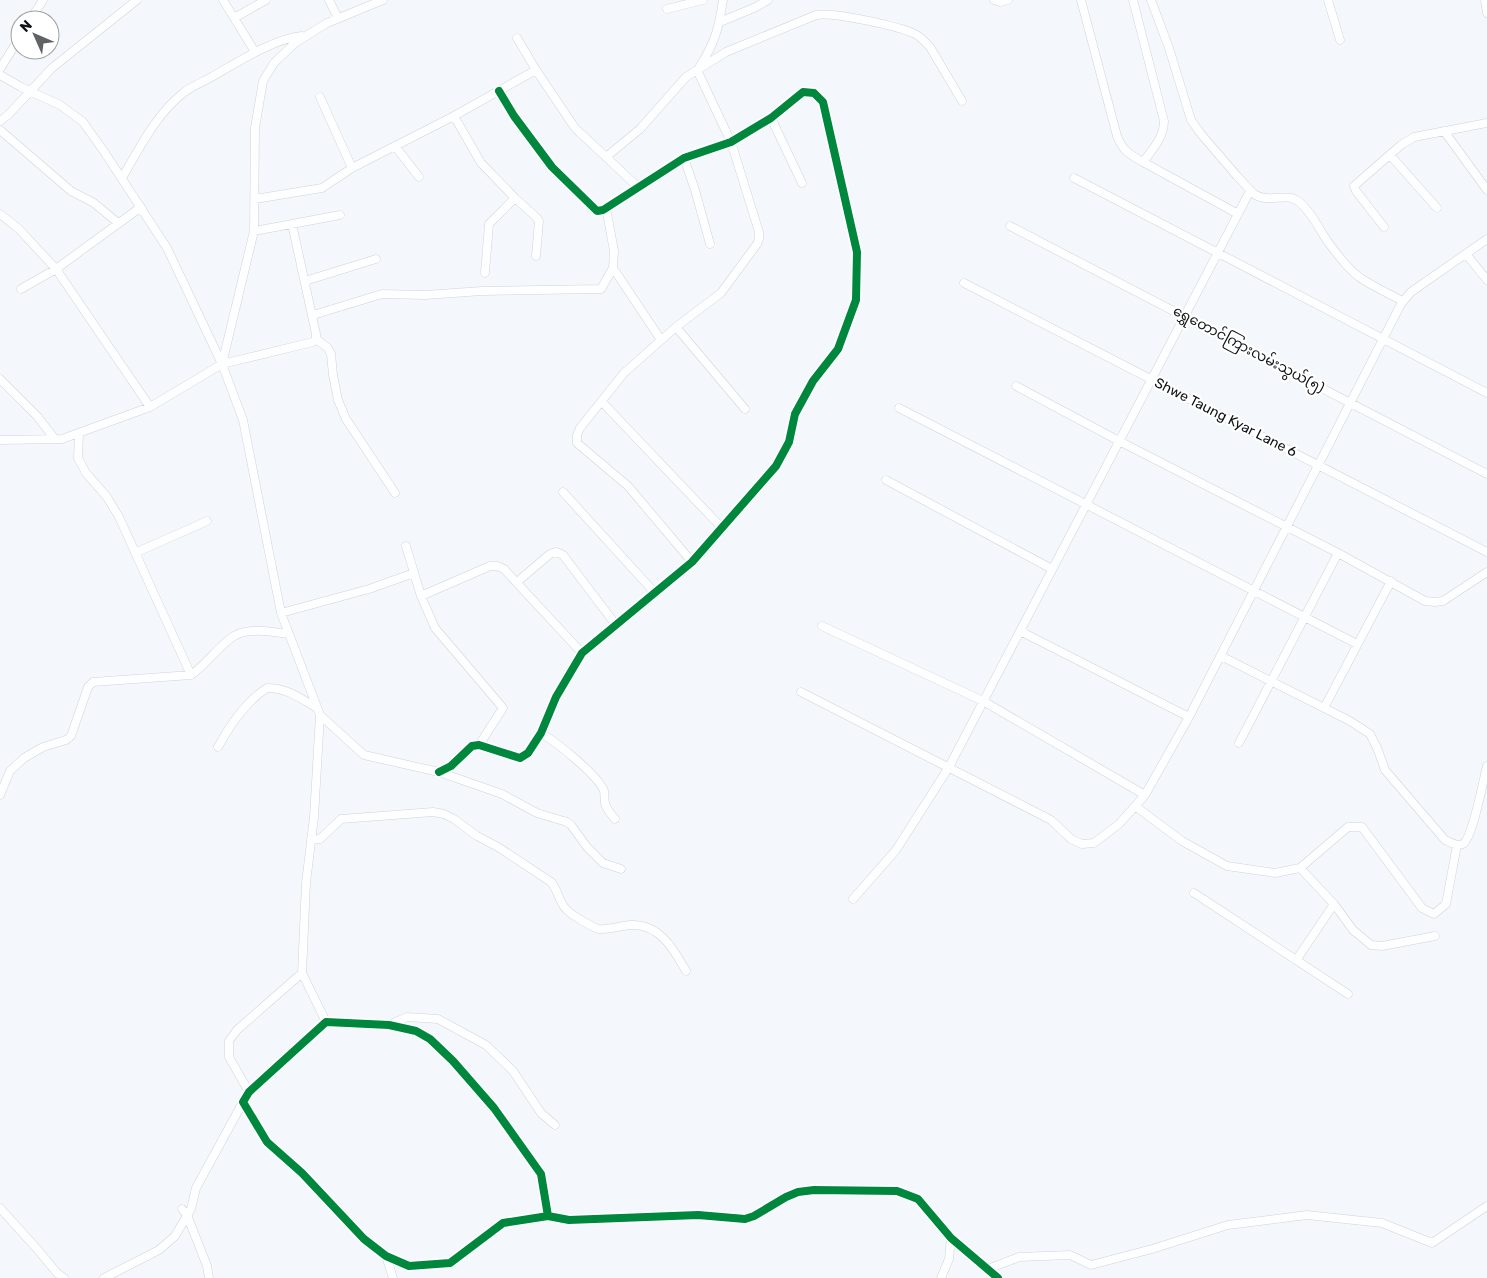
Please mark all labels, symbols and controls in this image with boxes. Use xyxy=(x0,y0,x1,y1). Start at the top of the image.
north arrow xyxy=(10,10,60,60)
text: N xyxy=(17,17,36,36)
street label: ရွှေတောင်ကြားလမ်းသွယ်(၅) xyxy=(1169,301,1328,399)
street label: Shwe Taung Kyar Lane 6 xyxy=(1152,374,1300,461)

